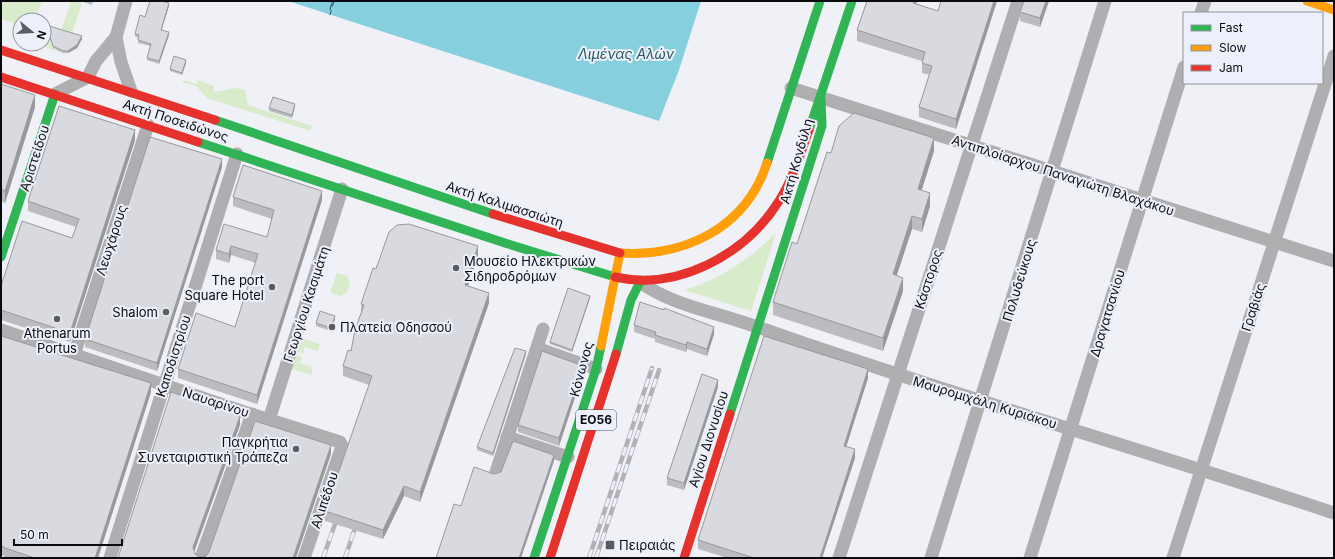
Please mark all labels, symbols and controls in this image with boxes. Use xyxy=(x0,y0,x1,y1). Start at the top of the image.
north arrow xyxy=(12,12,52,52)
legend xyxy=(1183,12,1323,84)
text: Fast xyxy=(1219,20,1243,35)
text: N xyxy=(34,29,49,41)
text: Slow xyxy=(1219,40,1247,55)
water label: Λιμένας Αλών xyxy=(577,45,675,62)
text: Jam xyxy=(1219,60,1243,75)
street label: Ακτή Ποσειδώνος xyxy=(121,95,231,145)
street label: Ακτή Κονδύλη xyxy=(776,117,816,205)
street label: Αριστείδου xyxy=(16,123,52,193)
street label: Αντιπλοίαρχου Παναγιώτη Βλαχάκου xyxy=(950,131,1176,219)
street label: Ακτή Καλιμασσιώτη xyxy=(444,177,566,231)
street label: Λεωχάρους xyxy=(92,203,130,277)
street label: Πολυδεύκους xyxy=(999,237,1039,323)
street label: Γεωργίου Κασιμάτη xyxy=(280,244,332,364)
street label: Κάστορος xyxy=(911,247,945,311)
place label: Μουσείο Ηλεκτρικών Σιδηροδρόμων xyxy=(464,253,596,284)
marker: Μουσείο Ηλεκτρικών Σιδηροδρόμων xyxy=(451,263,461,273)
street label: Δραγατσανίου xyxy=(1086,267,1128,359)
place label: The port Square Hotel xyxy=(184,272,264,303)
street label: Γραβιάς xyxy=(1238,281,1268,333)
marker: The port Square Hotel xyxy=(267,282,277,292)
place label: Shalom xyxy=(112,304,158,320)
marker: Shalom xyxy=(161,307,171,317)
street label: Καποδιστρίου xyxy=(152,313,194,399)
marker: Athenarum Portus xyxy=(52,314,62,324)
place label: Πλατεία Οδησσού xyxy=(340,319,452,335)
marker: Πλατεία Οδησσού xyxy=(327,322,337,332)
place label: Athenarum Portus xyxy=(23,325,91,356)
street label: Κόνωνος xyxy=(566,340,596,398)
street label: Μαυρομιχάλη Κυριάκου xyxy=(911,372,1059,432)
street label: Ναυαρίνου xyxy=(181,384,251,420)
street label: Αγίου Διονυσίου xyxy=(685,389,731,489)
road number: ΕΟ56 xyxy=(576,410,616,430)
place label: Παγκρήτια Συνεταιριστική Τράπεζα xyxy=(138,434,288,465)
marker: Παγκρήτια Συνεταιριστική Τράπεζα xyxy=(291,444,301,454)
street label: Αλιπέδου xyxy=(307,470,341,530)
scale bar xyxy=(14,521,122,547)
text: 50 m xyxy=(20,527,49,542)
place label: Πειραιάς xyxy=(619,537,675,553)
marker: Πειραιάς xyxy=(604,539,616,551)

